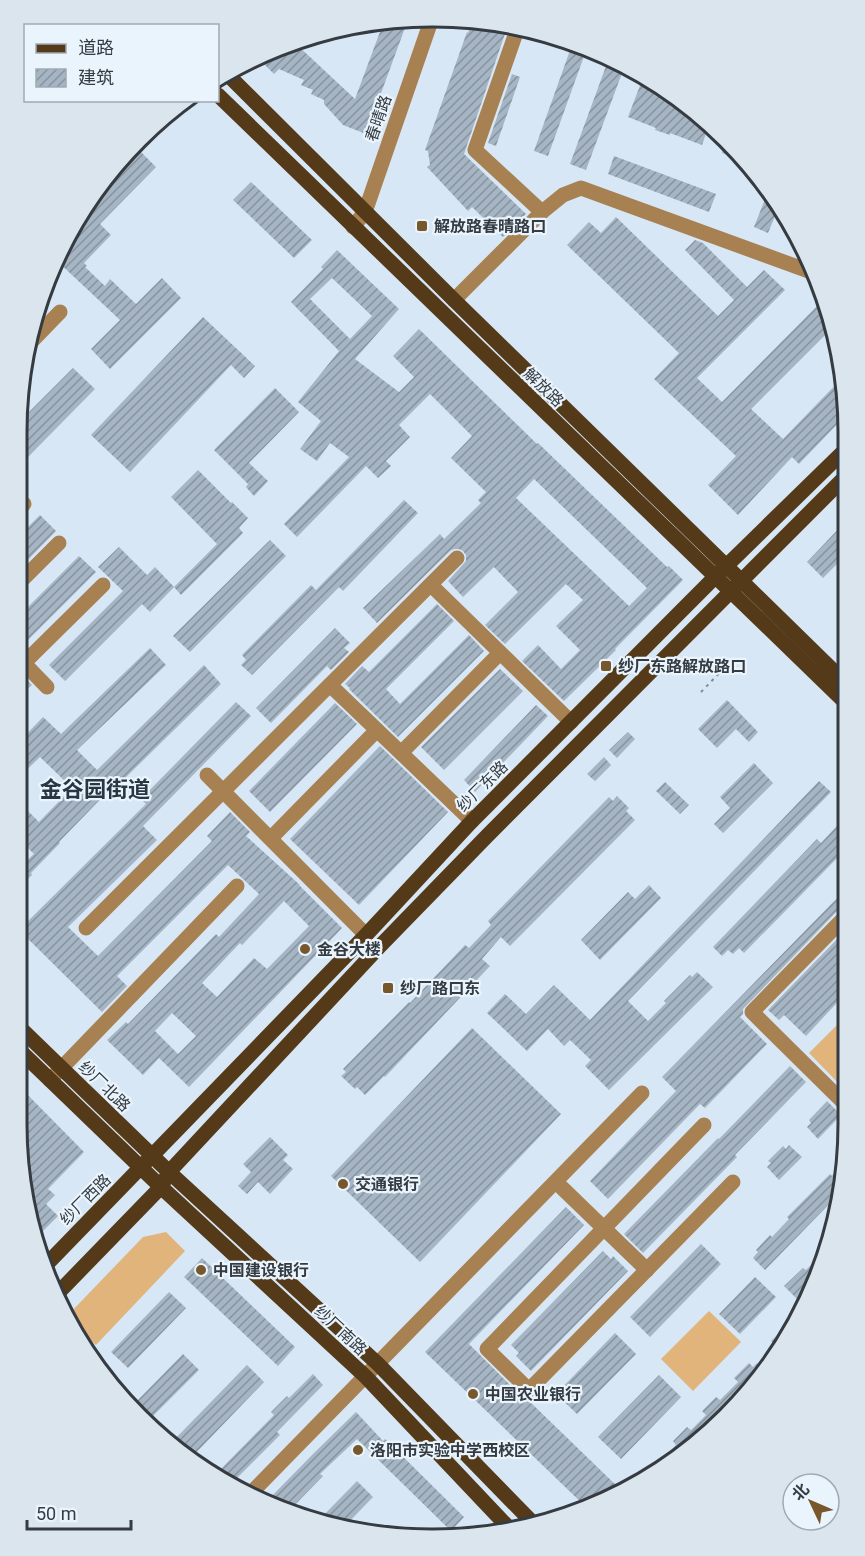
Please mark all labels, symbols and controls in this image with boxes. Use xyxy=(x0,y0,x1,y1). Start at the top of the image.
legend xyxy=(24,24,219,102)
text: 道路 xyxy=(78,37,114,58)
text: 建筑 xyxy=(78,67,114,88)
street label: 春晴路 xyxy=(362,92,395,144)
place label: 解放路春晴路口 xyxy=(434,217,546,236)
marker: 解放路春晴路口 xyxy=(415,219,429,233)
street label: 解放路 xyxy=(520,364,568,411)
place label: 纱厂东路解放路口 xyxy=(618,657,746,676)
marker: 纱厂东路解放路口 xyxy=(599,659,613,673)
street label: 纱厂东路 xyxy=(453,757,512,816)
district label: 金谷园街道 xyxy=(40,777,150,802)
place label: 金谷大楼 xyxy=(317,940,381,959)
marker: 金谷大楼 xyxy=(298,942,312,956)
place label: 纱厂路口东 xyxy=(400,979,480,998)
marker: 纱厂路口东 xyxy=(381,981,395,995)
street label: 纱厂北路 xyxy=(75,1057,134,1115)
street label: 纱厂西路 xyxy=(56,1170,115,1229)
place label: 交通银行 xyxy=(355,1175,419,1194)
marker: 交通银行 xyxy=(336,1177,350,1191)
place label: 中国建设银行 xyxy=(213,1261,309,1280)
marker: 中国建设银行 xyxy=(194,1263,208,1277)
street label: 纱厂南路 xyxy=(311,1302,371,1359)
place label: 中国农业银行 xyxy=(485,1385,581,1404)
marker: 中国农业银行 xyxy=(466,1387,480,1401)
place label: 洛阳市实验中学西校区 xyxy=(370,1441,530,1460)
marker: 洛阳市实验中学西校区 xyxy=(351,1443,365,1457)
north arrow xyxy=(781,1472,841,1532)
text: 北 xyxy=(788,1480,813,1504)
scale bar xyxy=(27,1493,130,1531)
text: 50 m xyxy=(36,1503,76,1524)

